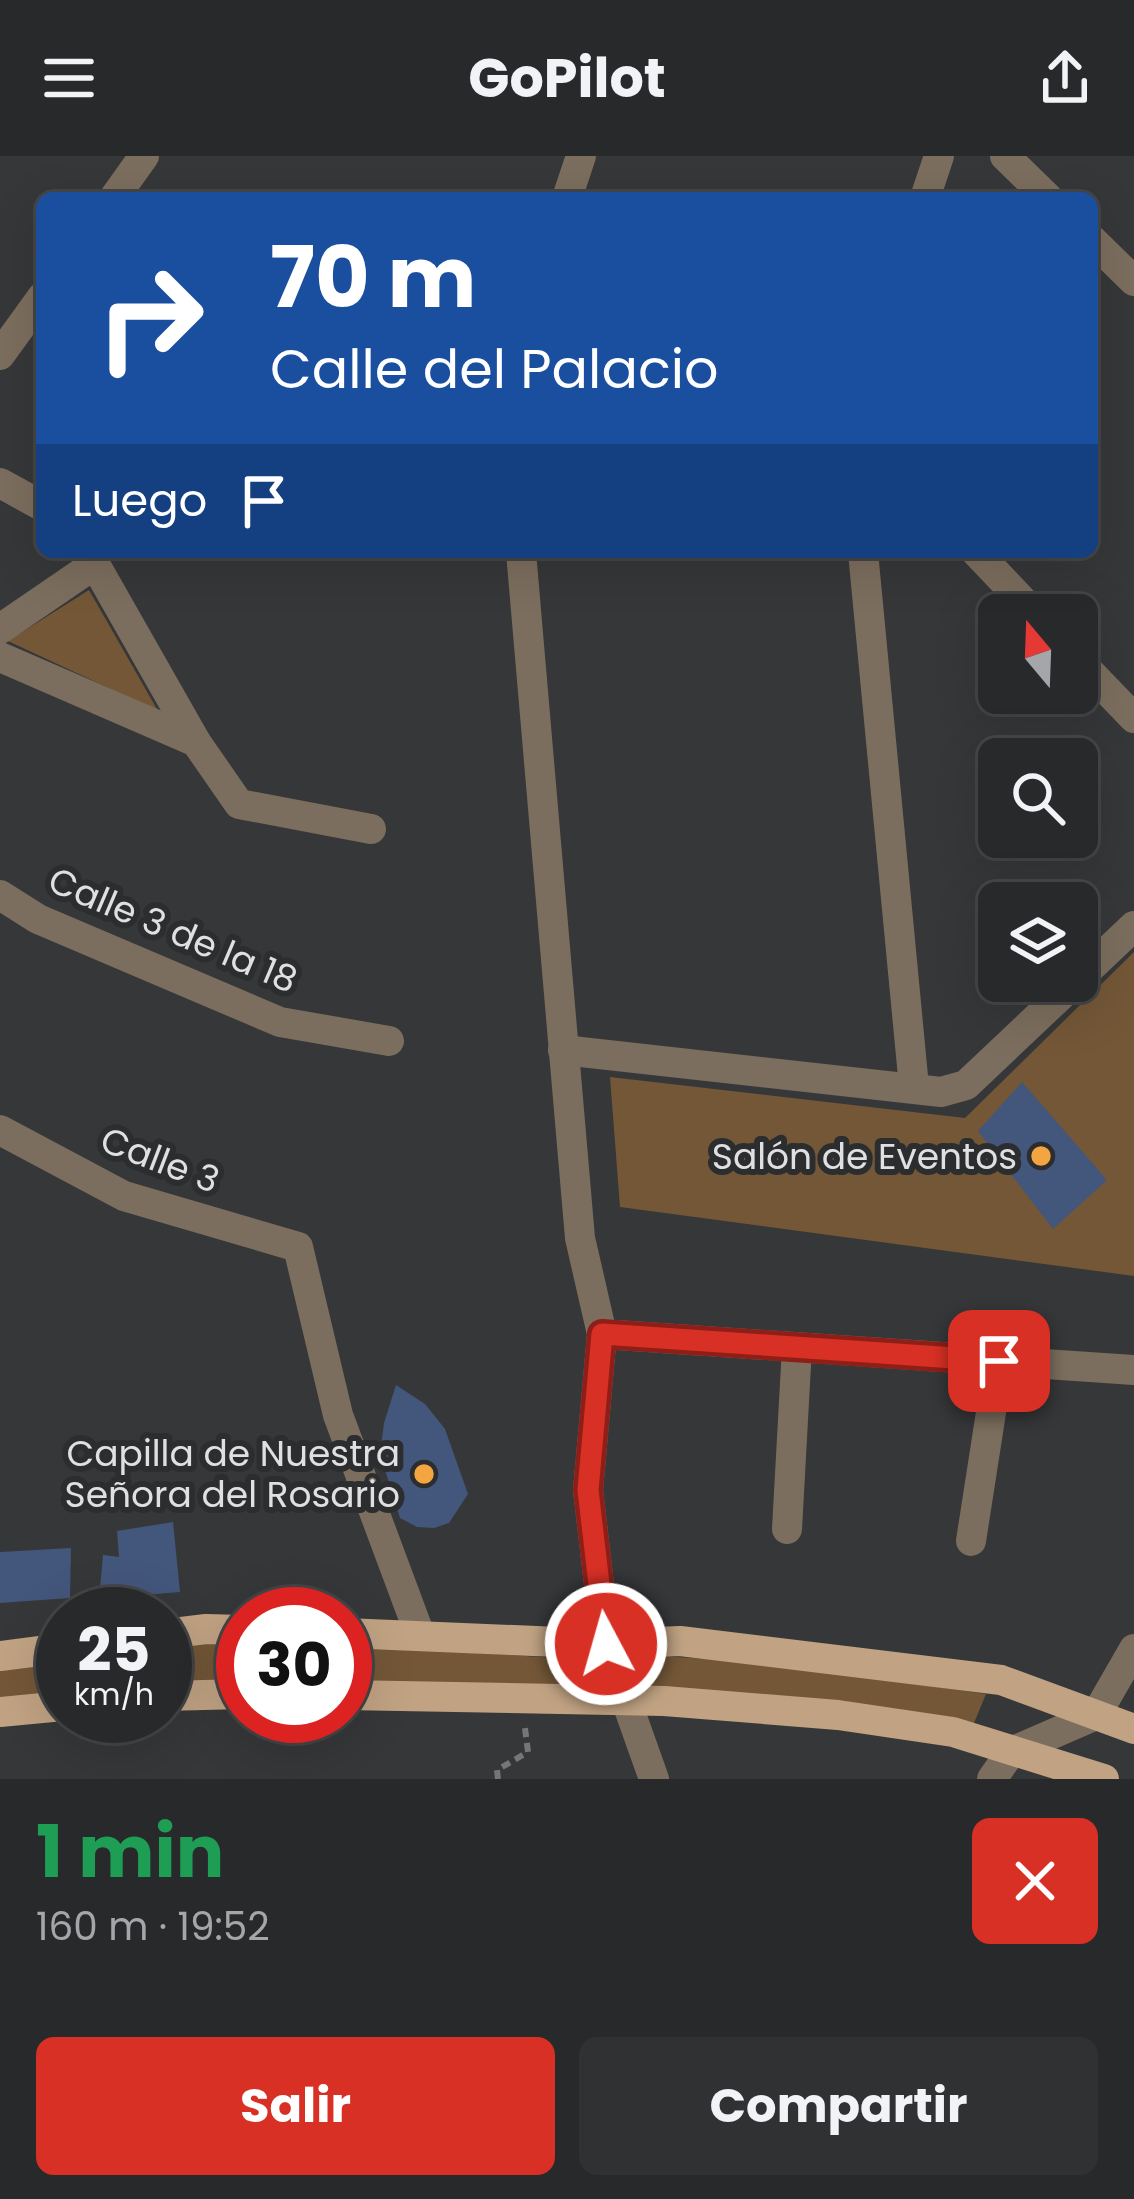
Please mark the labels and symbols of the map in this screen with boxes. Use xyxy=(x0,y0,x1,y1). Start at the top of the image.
north arrow xyxy=(978,594,1098,714)
street label: Calle 3 de la 18 xyxy=(41,855,305,1005)
street label: Calle 3 xyxy=(93,1114,227,1206)
place label: Salón de Eventos xyxy=(712,1131,1017,1182)
marker: Salón de Eventos xyxy=(1028,1143,1054,1169)
pin xyxy=(948,1310,1050,1412)
place label: Capilla de Nuestra Señora del Rosario xyxy=(65,1428,400,1520)
marker: Capilla de Nuestra Señora del Rosario xyxy=(411,1461,437,1487)
position arrow xyxy=(543,1581,669,1707)
speed limit sign: 30 xyxy=(216,1587,372,1743)

